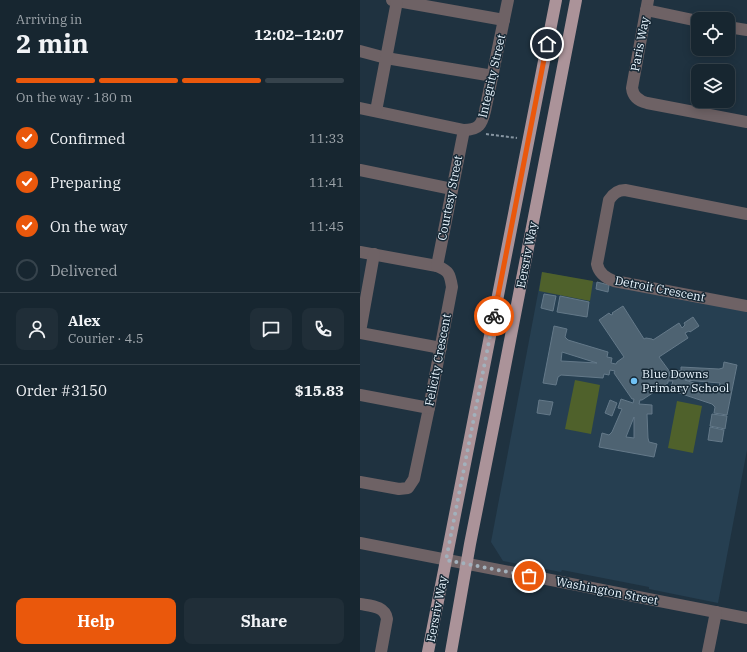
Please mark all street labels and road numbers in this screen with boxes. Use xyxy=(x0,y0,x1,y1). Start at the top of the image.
street label: Paris Way xyxy=(627,15,652,73)
street label: Integrity Street xyxy=(475,33,508,119)
street label: Courtesy Street xyxy=(434,154,465,242)
street label: Eersriv Way xyxy=(513,220,540,289)
street label: Detroit Crescent xyxy=(614,272,707,305)
street label: Felicity Crescent xyxy=(421,312,454,407)
street label: Washington Street xyxy=(555,573,660,608)
street label: Eersriv Way xyxy=(423,574,450,643)

